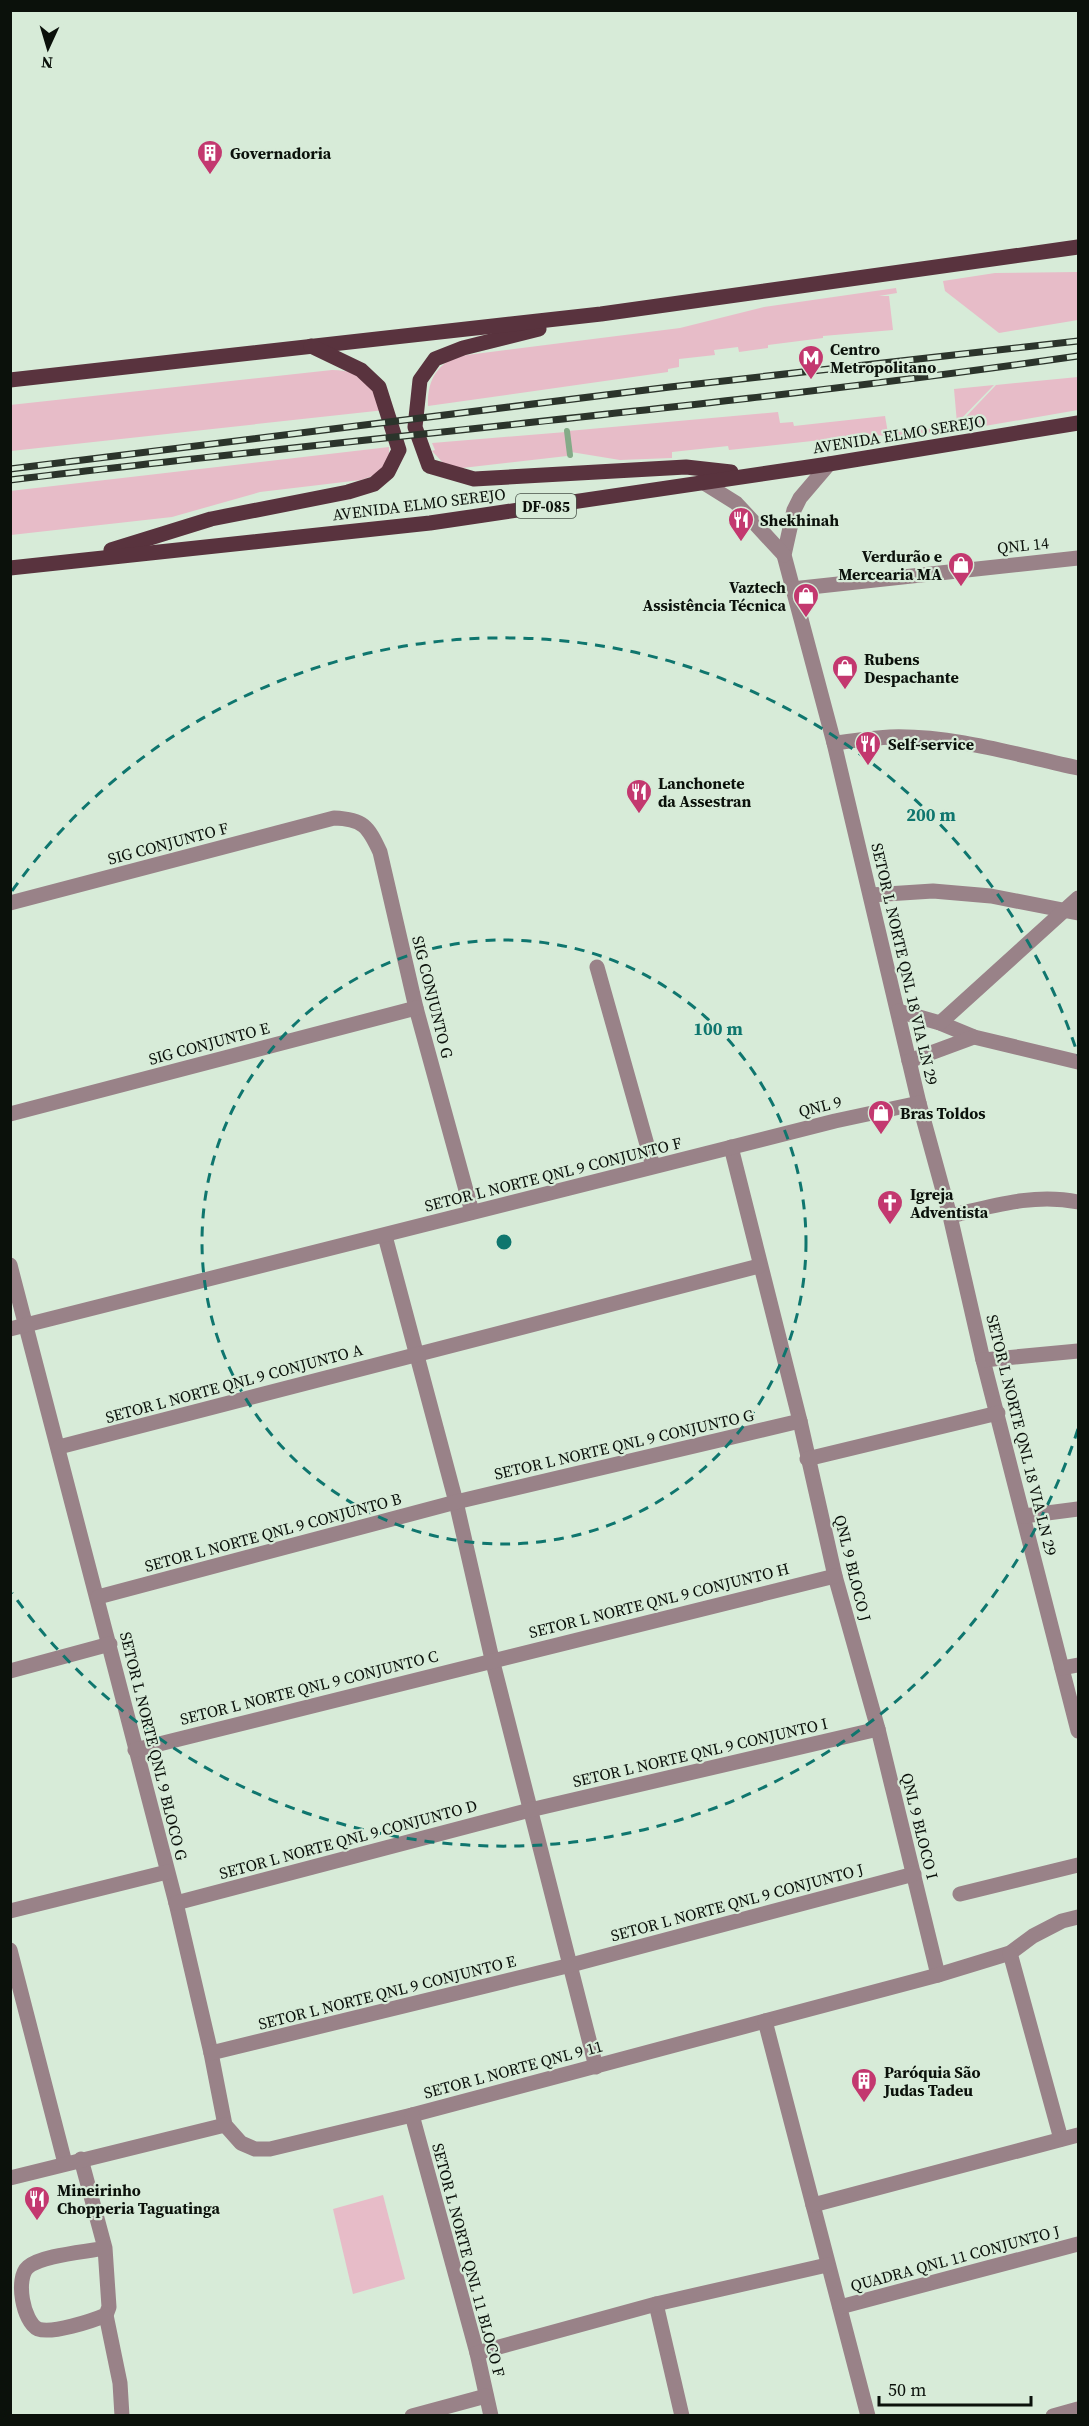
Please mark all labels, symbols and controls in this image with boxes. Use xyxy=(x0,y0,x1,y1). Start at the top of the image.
north arrow xyxy=(18,18,78,78)
text: N xyxy=(40,52,54,74)
building icon: Governadoria xyxy=(195,138,225,176)
place label: Governadoria xyxy=(230,142,332,164)
place label: Centro Metropolitano xyxy=(830,338,936,378)
metro station icon: Centro Metropolitano xyxy=(796,343,826,381)
street label: AVENIDA ELMO SEREJO xyxy=(811,409,987,459)
street label: AVENIDA ELMO SEREJO xyxy=(331,482,507,526)
road number: DF-085 xyxy=(516,494,576,518)
restaurant icon: Shekhinah xyxy=(726,505,756,543)
place label: Shekhinah xyxy=(760,509,839,531)
street label: QNL 14 xyxy=(996,531,1050,559)
place label: Verdurão e Mercearia MA xyxy=(838,545,942,585)
shop icon: Verdurão e Mercearia MA xyxy=(946,550,976,588)
place label: Vaztech Assistência Técnica xyxy=(642,576,786,616)
shop icon: Vaztech Assistência Técnica xyxy=(791,581,821,619)
place label: Rubens Despachante xyxy=(864,648,959,688)
shop icon: Rubens Despachante xyxy=(830,653,860,691)
restaurant icon: Self-service xyxy=(853,729,883,767)
place label: Self-service xyxy=(888,733,974,755)
place label: Lanchonete da Assestran xyxy=(658,772,751,812)
restaurant icon: Lanchonete da Assestran xyxy=(624,777,654,815)
text: 200 m xyxy=(906,802,956,827)
street label: SIG CONJUNTO F xyxy=(105,816,231,870)
street label: SETOR L NORTE QNL 18 VIA LN 29 xyxy=(866,841,944,1087)
street label: SIG CONJUNTO G xyxy=(407,933,459,1061)
street label: SIG CONJUNTO E xyxy=(146,1016,272,1070)
text: 100 m xyxy=(693,1016,743,1041)
street label: QNL 9 xyxy=(796,1090,844,1122)
shop icon: Bras Toldos xyxy=(866,1098,896,1136)
place label: Bras Toldos xyxy=(900,1102,985,1124)
street label: SETOR L NORTE QNL 9 CONJUNTO F xyxy=(422,1131,684,1217)
place label: Igreja Adventista xyxy=(910,1183,989,1223)
church icon: Igreja Adventista xyxy=(875,1188,905,1226)
centre of rings xyxy=(494,1232,514,1252)
street label: SETOR L NORTE QNL 18 VIA LN 29 xyxy=(981,1312,1063,1558)
street label: SETOR L NORTE QNL 9 CONJUNTO A xyxy=(103,1338,366,1428)
street label: SETOR L NORTE QNL 9 CONJUNTO G xyxy=(492,1403,756,1485)
street label: SETOR L NORTE QNL 9 CONJUNTO B xyxy=(142,1487,404,1577)
street label: QNL 9 BLOCO J xyxy=(829,1512,877,1624)
street label: SETOR L NORTE QNL 9 CONJUNTO H xyxy=(526,1557,792,1643)
street label: SETOR L NORTE QNL 9 BLOCO G xyxy=(115,1629,193,1863)
street label: SETOR L NORTE QNL 9 CONJUNTO C xyxy=(178,1644,440,1730)
street label: SETOR L NORTE QNL 9 CONJUNTO I xyxy=(570,1712,830,1792)
street label: QNL 9 BLOCO I xyxy=(896,1770,944,1882)
street label: SETOR L NORTE QNL 9 CONJUNTO D xyxy=(216,1794,480,1884)
street label: SETOR L NORTE QNL 9 CONJUNTO J xyxy=(608,1858,866,1946)
street label: SETOR L NORTE QNL 9 CONJUNTO E xyxy=(256,1949,518,2035)
street label: SETOR L NORTE QNL 9 11 xyxy=(421,2035,605,2103)
place label: Paróquia São Judas Tadeu xyxy=(883,2061,981,2101)
building icon: Paróquia São Judas Tadeu xyxy=(849,2066,879,2104)
street label: SETOR L NORTE QNL 11 BLOCO F xyxy=(427,2141,511,2379)
place label: Mineirinho Chopperia Taguatinga xyxy=(57,2179,220,2219)
restaurant icon: Mineirinho Chopperia Taguatinga xyxy=(22,2184,52,2222)
street label: QUADRA QNL 11 CONJUNTO J xyxy=(848,2219,1062,2297)
scale bar xyxy=(879,2369,1030,2407)
text: 50 m xyxy=(888,2377,926,2402)

